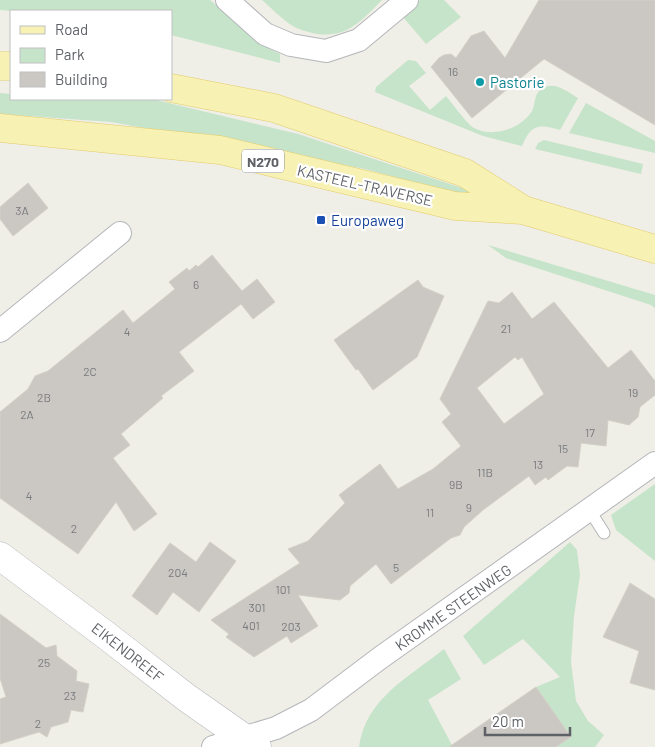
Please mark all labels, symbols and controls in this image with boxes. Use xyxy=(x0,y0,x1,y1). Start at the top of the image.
legend xyxy=(10,10,172,100)
text: Road xyxy=(55,20,88,38)
text: Park xyxy=(55,45,85,63)
house number: 16 xyxy=(448,64,458,78)
text: Building xyxy=(55,70,108,88)
place label: Pastorie xyxy=(490,73,544,91)
marker: Pastorie xyxy=(474,76,486,88)
road number: N270 xyxy=(242,150,284,172)
street label: KASTEEL-TRAVERSE xyxy=(296,161,434,209)
house number: 3A xyxy=(15,203,29,217)
place label: Europaweg xyxy=(331,211,404,229)
marker: Europaweg xyxy=(315,214,327,226)
house number: 6 xyxy=(193,277,199,291)
house number: 21 xyxy=(501,321,511,335)
house number: 4 xyxy=(124,324,130,338)
house number: 2C xyxy=(83,364,97,378)
house number: 19 xyxy=(628,385,638,399)
house number: 2B xyxy=(37,390,51,404)
house number: 2A xyxy=(20,407,34,421)
house number: 17 xyxy=(585,425,595,439)
house number: 15 xyxy=(558,441,568,455)
house number: 13 xyxy=(533,457,543,471)
house number: 11B xyxy=(477,465,493,479)
house number: 9B xyxy=(449,477,463,491)
house number: 4 xyxy=(26,488,32,502)
house number: 9 xyxy=(466,500,472,514)
house number: 11 xyxy=(426,505,434,519)
house number: 2 xyxy=(71,521,77,535)
street label: KROMME STEENWEG xyxy=(391,560,515,654)
house number: 5 xyxy=(393,560,399,574)
house number: 204 xyxy=(168,565,188,579)
house number: 101 xyxy=(276,582,290,596)
house number: 301 xyxy=(249,600,265,614)
street label: EIKENDREEF xyxy=(88,618,168,686)
house number: 401 xyxy=(242,618,260,632)
house number: 203 xyxy=(281,619,301,633)
house number: 25 xyxy=(38,655,50,669)
house number: 23 xyxy=(64,688,76,702)
scale bar xyxy=(485,704,570,736)
text: 20 m xyxy=(492,712,524,730)
house number: 2 xyxy=(35,716,41,730)

